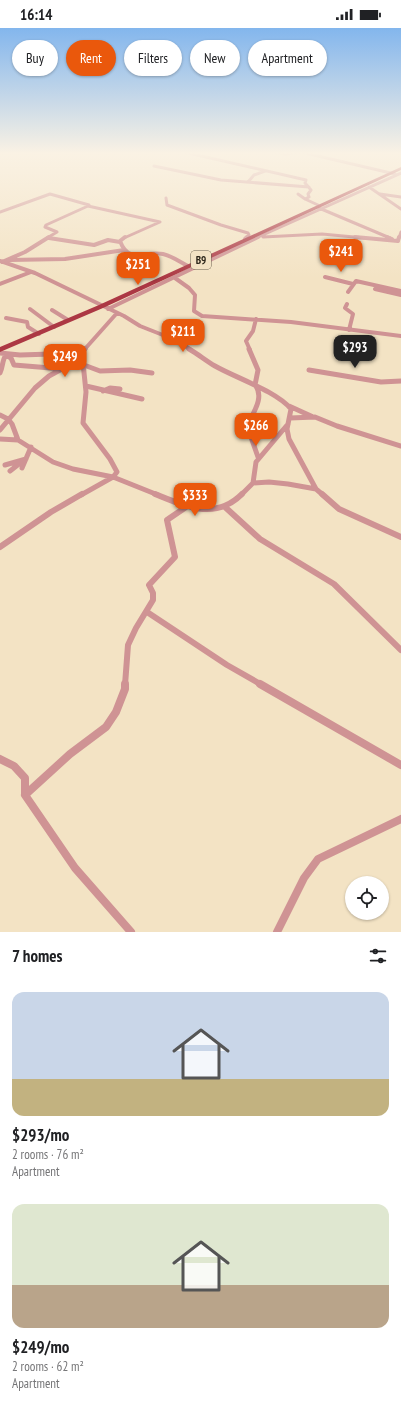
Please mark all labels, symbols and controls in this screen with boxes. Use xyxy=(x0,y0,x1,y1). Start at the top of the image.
text: 16:14 xyxy=(20,5,52,24)
chip: Buy xyxy=(12,40,58,76)
chip: Rent xyxy=(66,40,116,76)
chip: Filters xyxy=(124,40,182,76)
chip: New xyxy=(190,40,240,76)
chip: Apartment xyxy=(248,40,327,76)
pin: $241 xyxy=(317,239,365,273)
text: $241 xyxy=(329,243,353,260)
road number: B9 xyxy=(191,251,211,269)
pin: $251 xyxy=(114,252,162,286)
text: $251 xyxy=(126,256,150,273)
pin: $211 xyxy=(159,319,207,353)
text: $211 xyxy=(171,323,195,340)
pin: $293 xyxy=(331,335,379,369)
text: $293 xyxy=(343,339,367,356)
pin: $249 xyxy=(41,344,89,378)
text: $249 xyxy=(53,348,77,365)
pin: $266 xyxy=(232,413,280,447)
text: $266 xyxy=(244,417,268,434)
pin: $333 xyxy=(171,483,219,517)
text: $333 xyxy=(183,487,207,504)
map controls xyxy=(345,876,389,920)
button: locate xyxy=(345,876,389,920)
text: 7 homes xyxy=(12,945,63,967)
icon: filters xyxy=(367,945,389,967)
icon: home xyxy=(165,1018,237,1090)
text: $293/mo xyxy=(12,1124,69,1146)
text: 2 rooms · 76 m² xyxy=(12,1146,84,1163)
text: Apartment xyxy=(12,1163,60,1180)
icon: home xyxy=(165,1230,237,1302)
text: $249/mo xyxy=(12,1336,69,1358)
text: 2 rooms · 62 m² xyxy=(12,1358,84,1375)
text: Apartment xyxy=(12,1375,60,1392)

